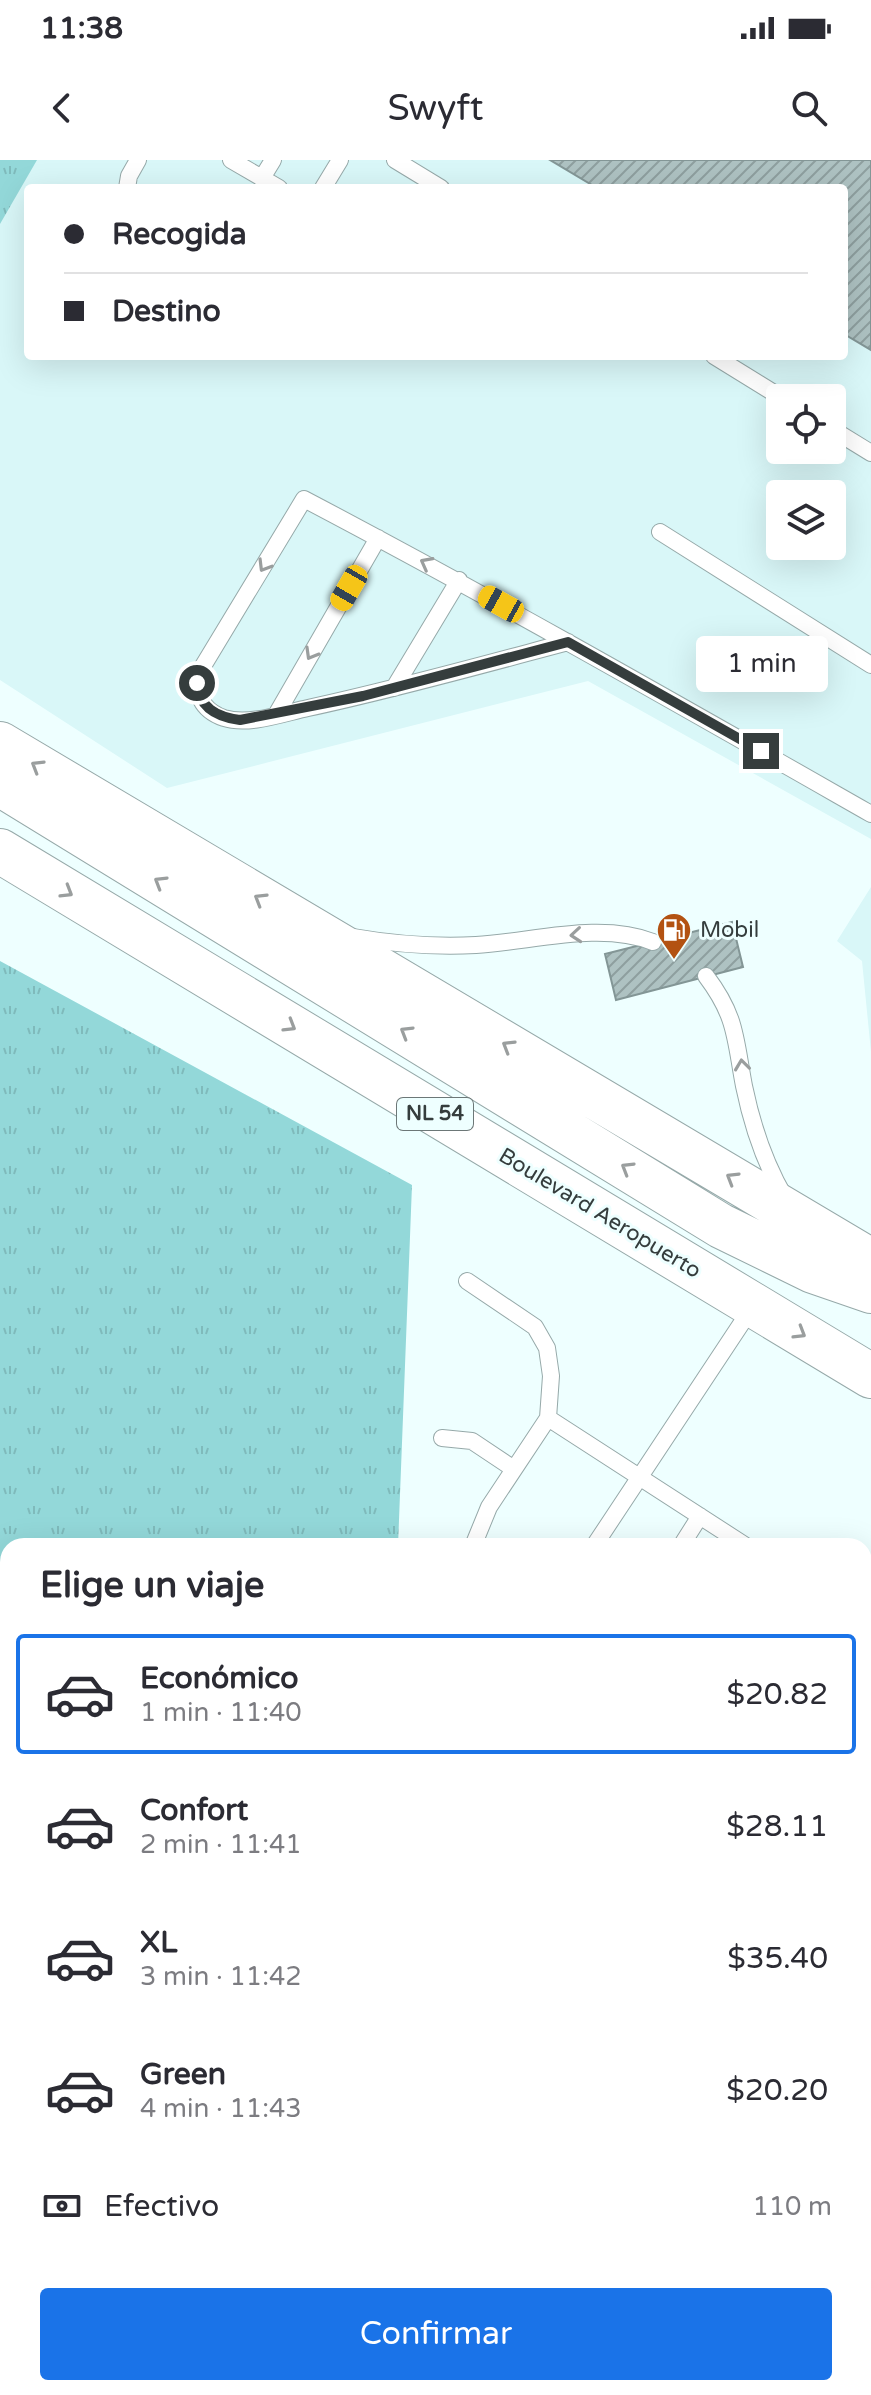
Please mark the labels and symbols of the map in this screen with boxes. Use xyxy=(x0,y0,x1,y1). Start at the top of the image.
one-way arrow xyxy=(258,557,274,572)
one-way arrow xyxy=(420,558,435,573)
car xyxy=(327,561,371,615)
car xyxy=(474,582,528,626)
callout: 1 min xyxy=(695,635,827,691)
one-way arrow xyxy=(305,645,321,660)
route start xyxy=(179,665,215,701)
route end xyxy=(743,733,779,769)
one-way arrow xyxy=(31,760,46,776)
one-way arrow xyxy=(154,876,169,892)
one-way arrow xyxy=(58,882,73,897)
one-way arrow xyxy=(254,893,269,909)
fuel station icon: Mobil xyxy=(655,911,693,961)
place label: Mobil xyxy=(700,917,759,943)
one-way arrow xyxy=(569,927,582,944)
one-way arrow xyxy=(281,1016,296,1032)
one-way arrow xyxy=(400,1027,415,1042)
one-way arrow xyxy=(502,1040,517,1056)
one-way arrow xyxy=(733,1058,750,1071)
road number: NL 54 xyxy=(397,1098,473,1130)
street label: Boulevard Aeropuerto xyxy=(494,1142,706,1284)
one-way arrow xyxy=(621,1162,636,1178)
one-way arrow xyxy=(726,1172,741,1188)
one-way arrow xyxy=(791,1323,806,1339)

